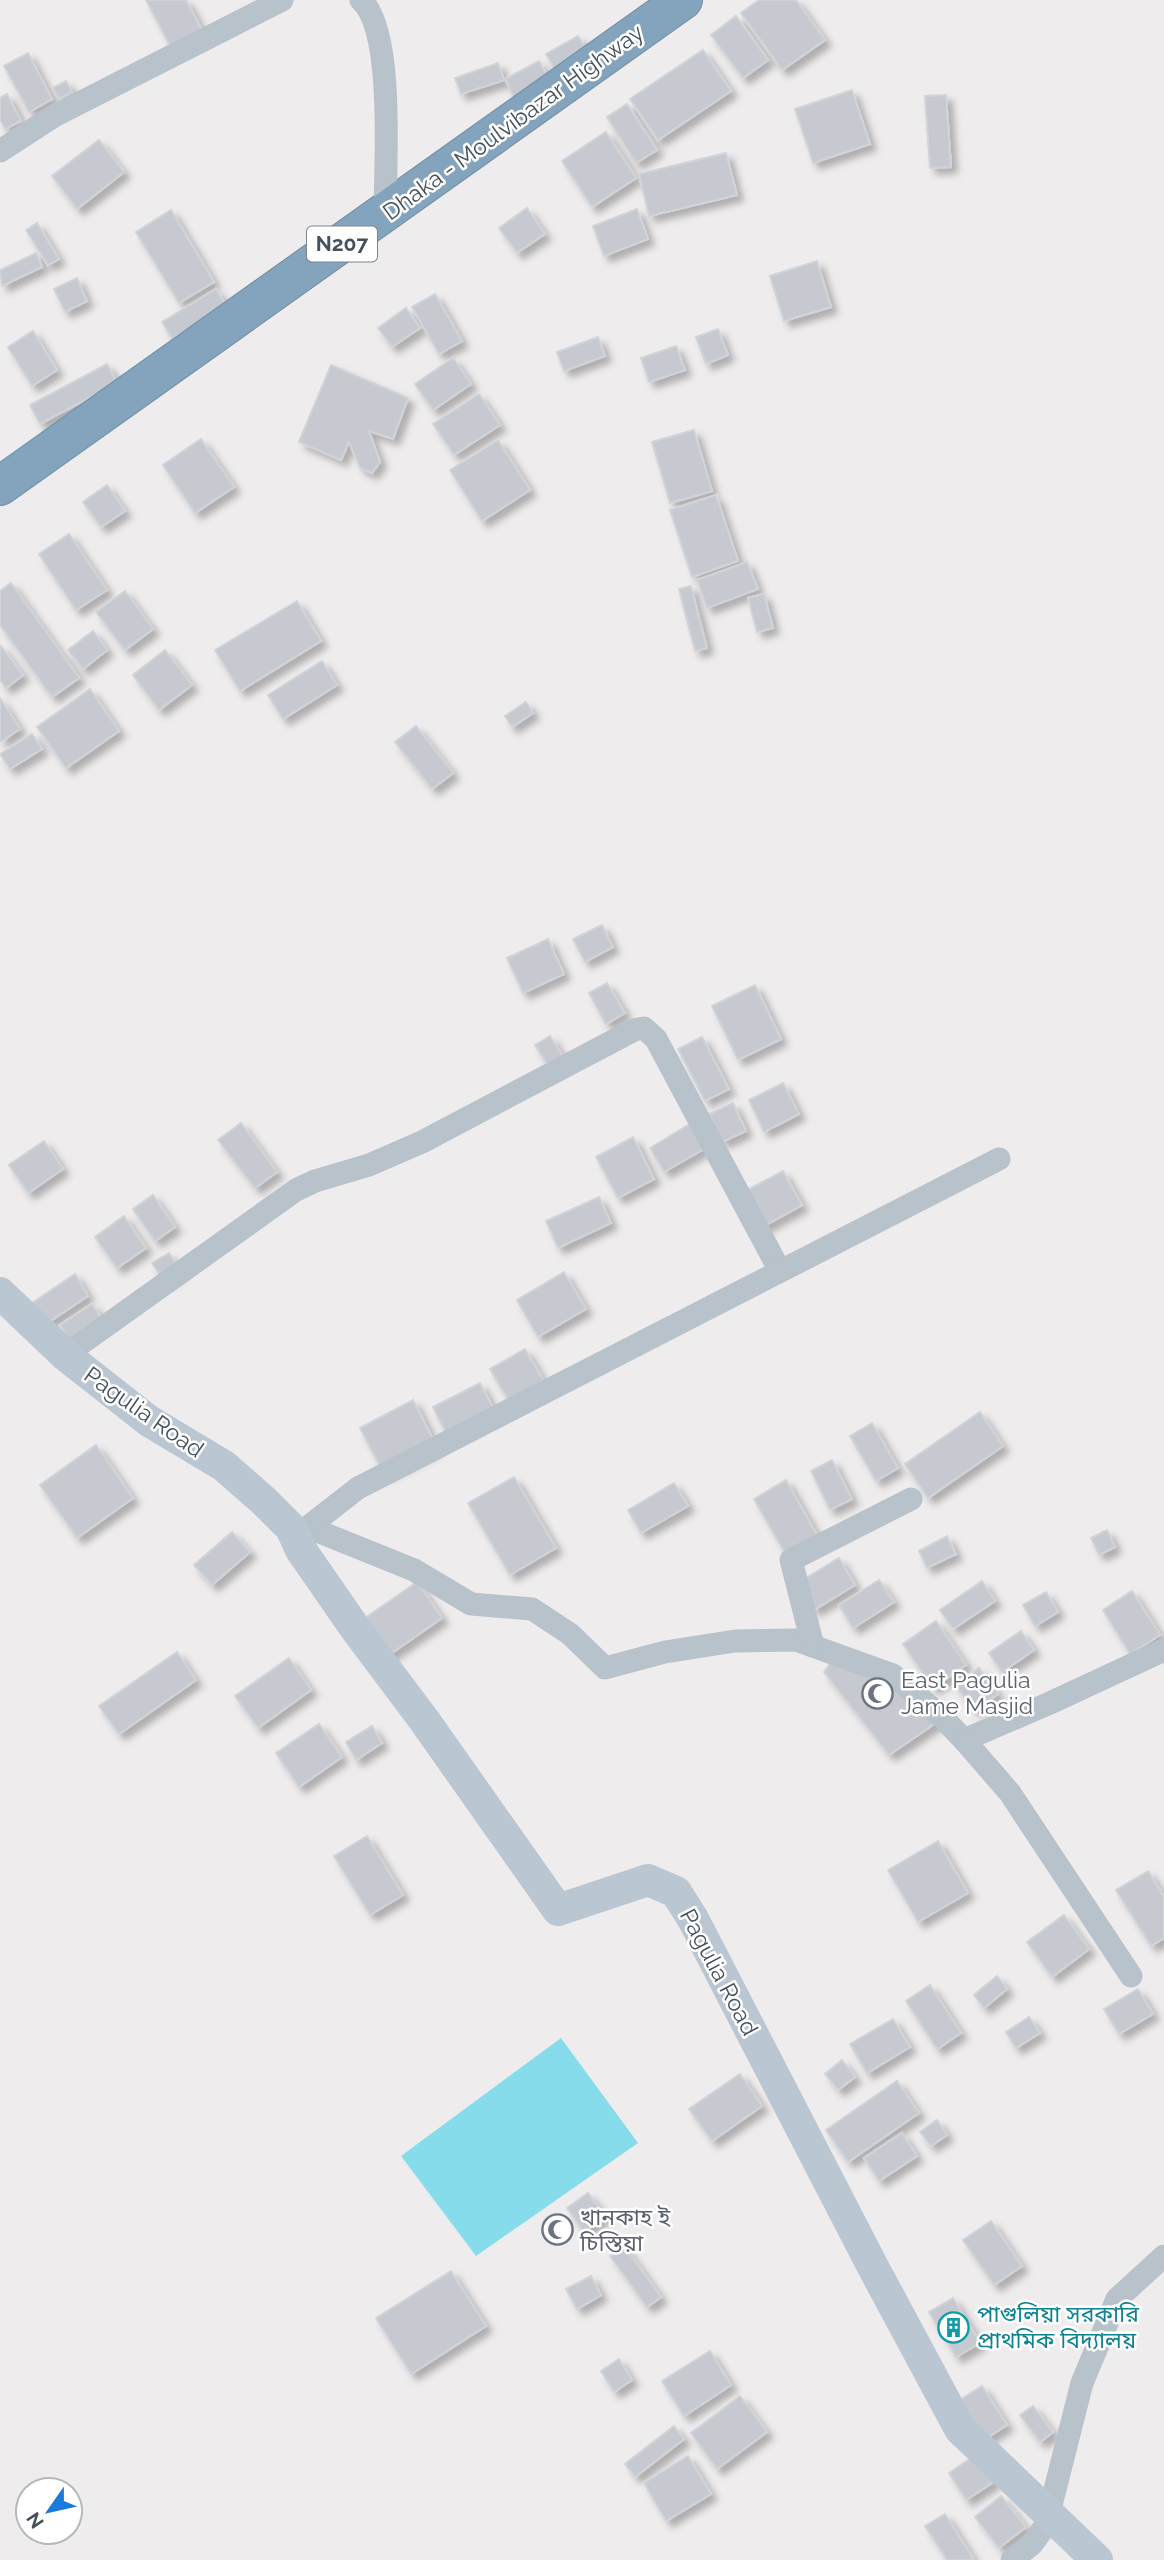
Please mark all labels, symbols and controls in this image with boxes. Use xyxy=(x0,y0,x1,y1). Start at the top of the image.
street label: Dhaka - Moulvibazar Highway xyxy=(377,18,648,225)
road number: N207 xyxy=(307,226,377,262)
street label: Pagulia Road xyxy=(79,1361,209,1463)
place label: East Pagulia Jame Masjid xyxy=(901,1666,1033,1719)
mosque icon: East Pagulia Jame Masjid xyxy=(861,1676,895,1710)
street label: Pagulia Road xyxy=(675,1904,764,2040)
place label: খানকাহ ই চিস্তিয়া xyxy=(579,2203,671,2256)
mosque icon: খানকাহ ই চিস্তিয়া xyxy=(540,2213,574,2247)
place label: পাগুলিয়া সরকারি প্রাথমিক বিদ্যালয় xyxy=(977,2300,1139,2353)
building icon: পাগুলিয়া সরকারি প্রাথমিক বিদ্যালয় xyxy=(937,2310,971,2344)
north arrow xyxy=(14,2476,84,2546)
text: N xyxy=(22,2508,48,2533)

